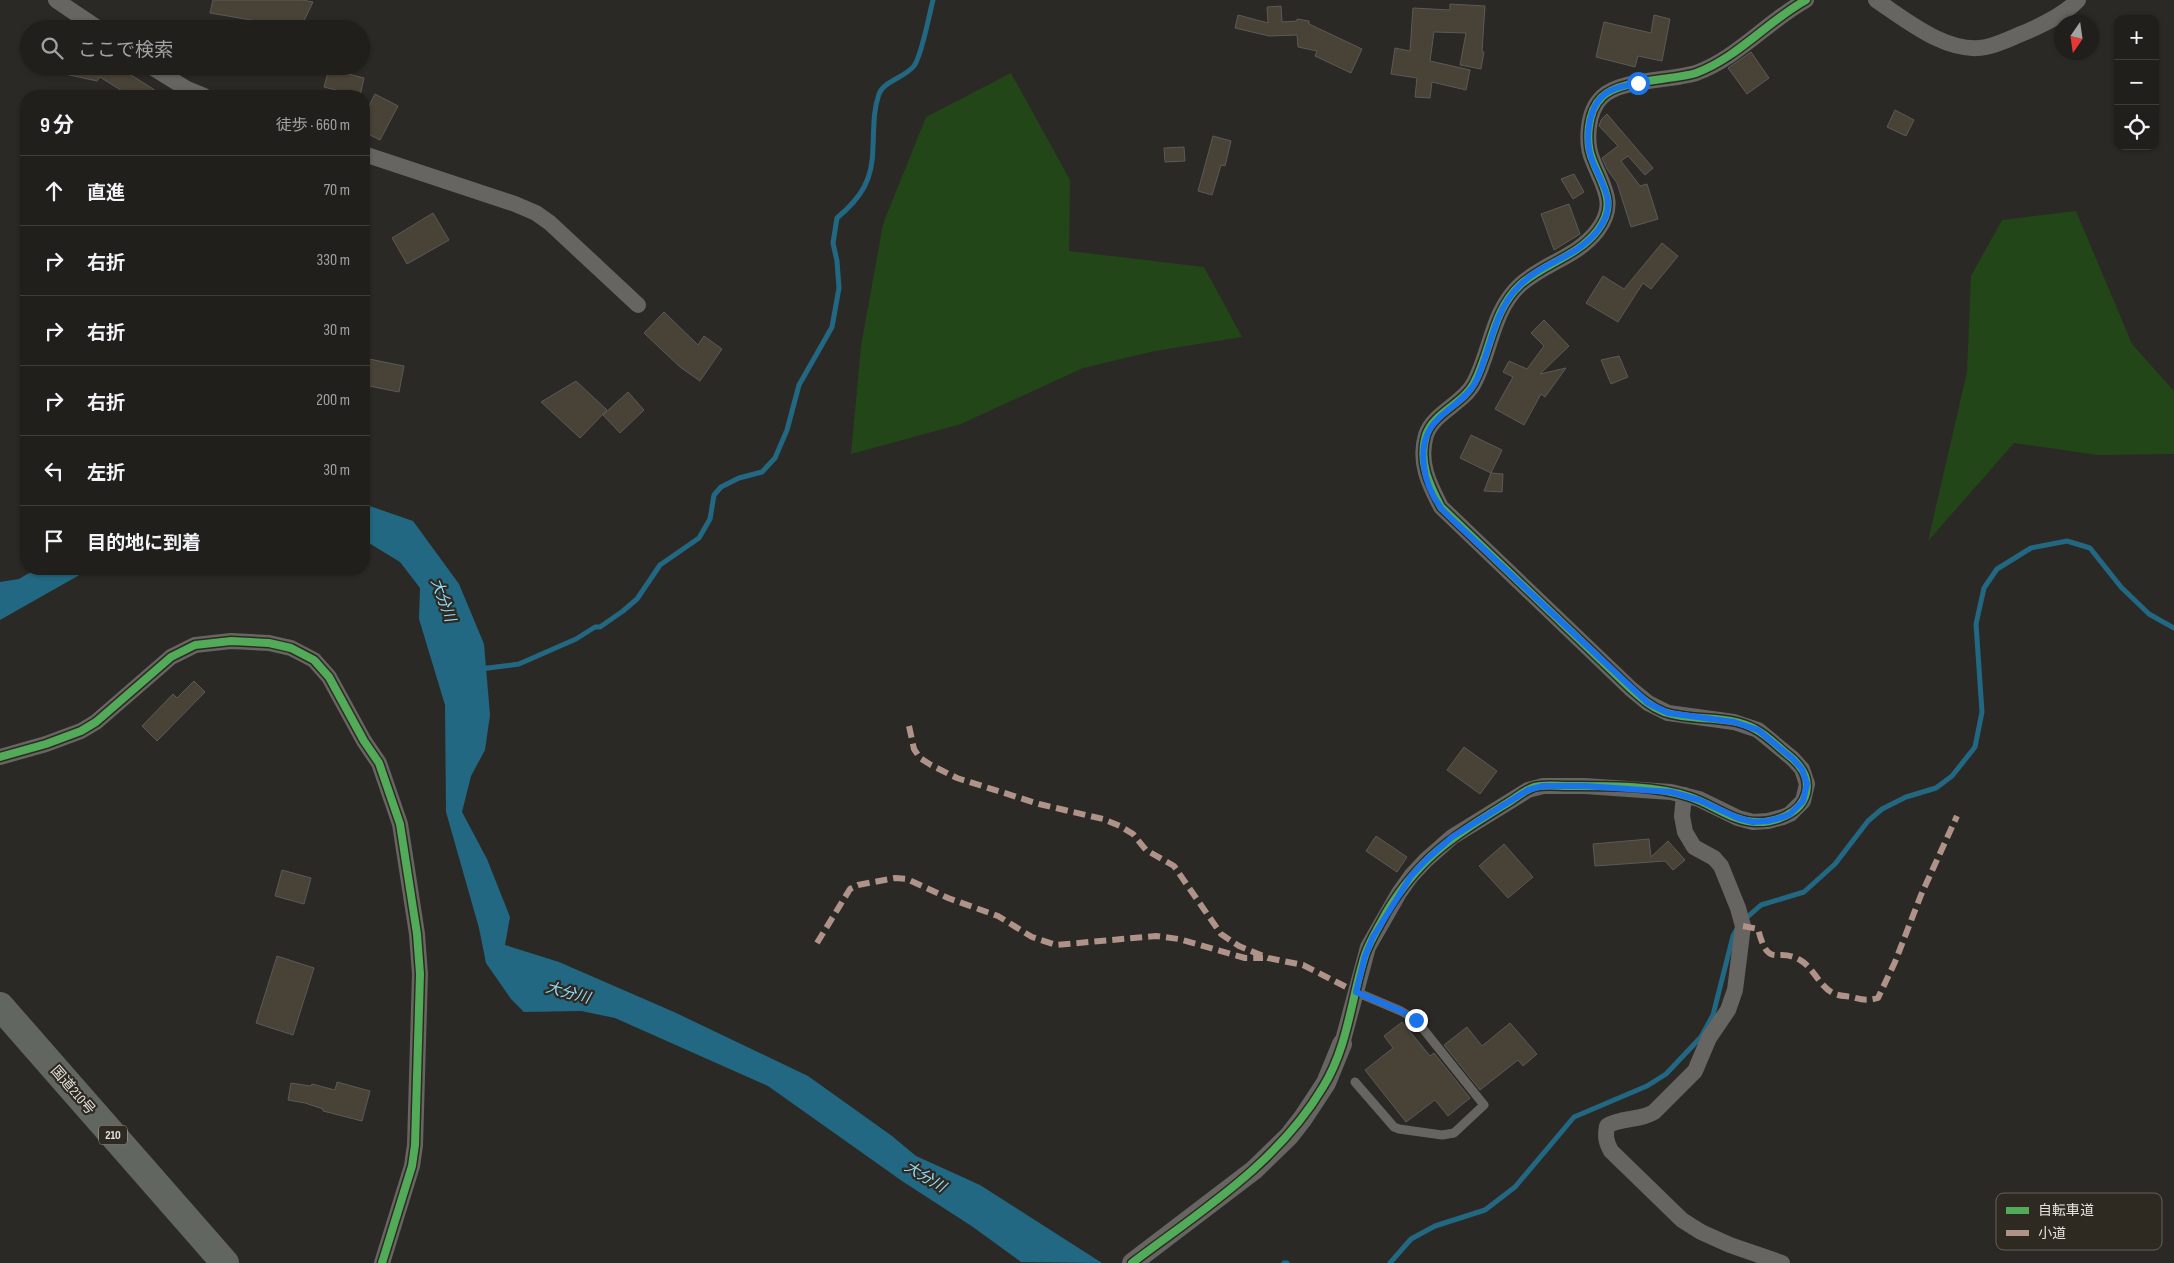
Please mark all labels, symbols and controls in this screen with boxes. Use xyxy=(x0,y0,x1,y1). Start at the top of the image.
north arrow xyxy=(2054,15,2099,60)
map controls xyxy=(2114,15,2159,150)
button: + xyxy=(2114,15,2159,60)
search box xyxy=(20,20,370,75)
icon: search xyxy=(38,34,66,62)
text: ここで検索 xyxy=(78,39,173,62)
button: − xyxy=(2114,60,2159,105)
route start xyxy=(1627,72,1650,95)
button: locate xyxy=(2114,105,2159,150)
text: 9 分 xyxy=(40,113,74,138)
text: 徒歩 · 660 m xyxy=(276,116,350,135)
icon: ahead xyxy=(40,177,68,205)
text: 70 m xyxy=(324,181,350,200)
text: 直進 xyxy=(87,182,125,205)
icon: right xyxy=(40,247,68,275)
text: 330 m xyxy=(317,251,350,270)
text: 右折 xyxy=(87,252,125,275)
icon: right xyxy=(40,317,68,345)
text: 30 m xyxy=(323,321,350,340)
text: 右折 xyxy=(87,322,125,345)
icon: right xyxy=(40,387,68,415)
text: 200 m xyxy=(316,391,350,410)
text: 右折 xyxy=(87,392,125,415)
icon: left xyxy=(40,457,68,485)
text: 30 m xyxy=(323,461,350,480)
text: 左折 xyxy=(87,462,125,485)
icon: arrive xyxy=(40,527,68,555)
text: 目的地に到着 xyxy=(87,532,201,555)
water label: 大分川 xyxy=(426,576,460,626)
water label: 大分川 xyxy=(544,978,594,1009)
route end xyxy=(1405,1009,1428,1032)
street label: 国道210号 xyxy=(47,1062,99,1118)
road number: 210 xyxy=(99,1126,127,1144)
water label: 大分川 xyxy=(901,1157,951,1198)
legend xyxy=(1996,1193,2162,1250)
text: 自転車道 xyxy=(2038,1202,2094,1219)
text: 小道 xyxy=(2038,1225,2066,1242)

